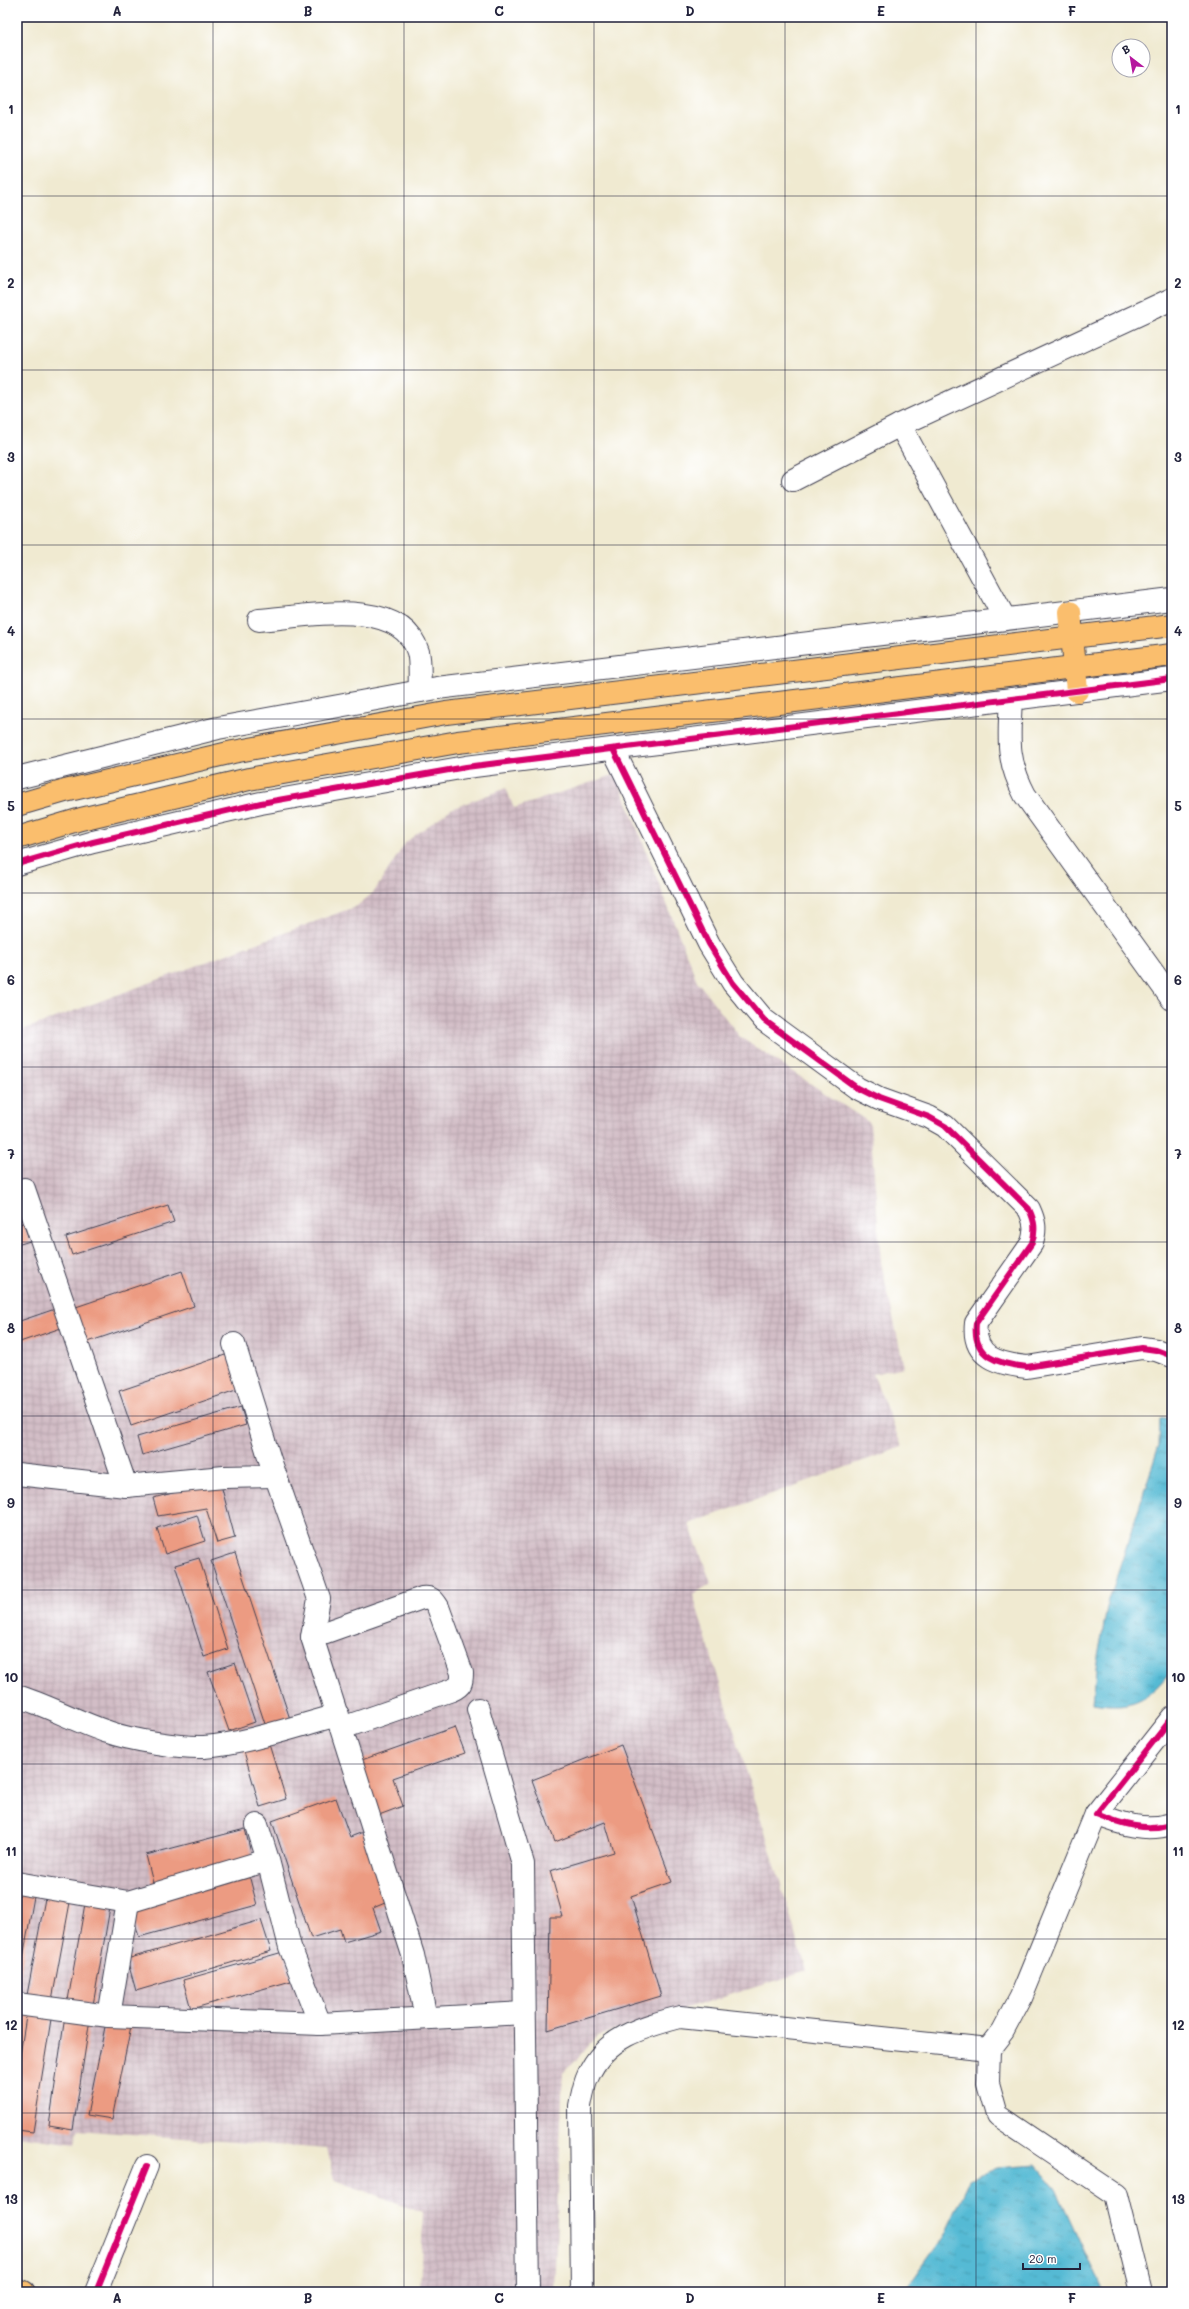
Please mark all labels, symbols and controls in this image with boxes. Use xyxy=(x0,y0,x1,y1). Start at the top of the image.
text: A xyxy=(112,2,122,19)
text: B xyxy=(304,2,313,19)
text: C xyxy=(494,2,504,19)
text: D xyxy=(685,2,695,19)
text: E xyxy=(877,2,885,19)
text: F xyxy=(1068,2,1076,19)
north arrow xyxy=(1111,38,1151,78)
text: B xyxy=(1119,41,1133,57)
text: 1 xyxy=(8,100,14,117)
text: 1 xyxy=(1175,100,1181,117)
text: 2 xyxy=(7,274,15,291)
text: 2 xyxy=(1174,274,1182,291)
text: 3 xyxy=(7,448,15,465)
text: 3 xyxy=(1174,448,1182,465)
text: 4 xyxy=(7,622,15,639)
text: 4 xyxy=(1174,622,1182,639)
text: 5 xyxy=(7,797,15,814)
text: 5 xyxy=(1174,797,1182,814)
text: 6 xyxy=(7,971,15,988)
text: 6 xyxy=(1174,971,1182,988)
text: 7 xyxy=(7,1145,15,1162)
text: 7 xyxy=(1174,1145,1182,1162)
text: 8 xyxy=(7,1319,15,1336)
text: 8 xyxy=(1174,1319,1182,1336)
text: 9 xyxy=(7,1494,15,1511)
text: 9 xyxy=(1174,1494,1182,1511)
text: 10 xyxy=(4,1668,18,1685)
text: 10 xyxy=(1171,1668,1185,1685)
text: 11 xyxy=(5,1842,17,1859)
text: 11 xyxy=(1172,1842,1184,1859)
text: 12 xyxy=(4,2016,18,2033)
text: 12 xyxy=(1171,2016,1185,2033)
text: 13 xyxy=(4,2190,18,2207)
text: 13 xyxy=(1171,2190,1185,2207)
scale bar xyxy=(1023,2245,1080,2271)
text: 20 m xyxy=(1029,2250,1057,2266)
text: A xyxy=(112,2289,122,2306)
text: B xyxy=(304,2289,313,2306)
text: C xyxy=(494,2289,504,2306)
text: D xyxy=(685,2289,695,2306)
text: E xyxy=(877,2289,885,2306)
text: F xyxy=(1068,2289,1076,2306)

